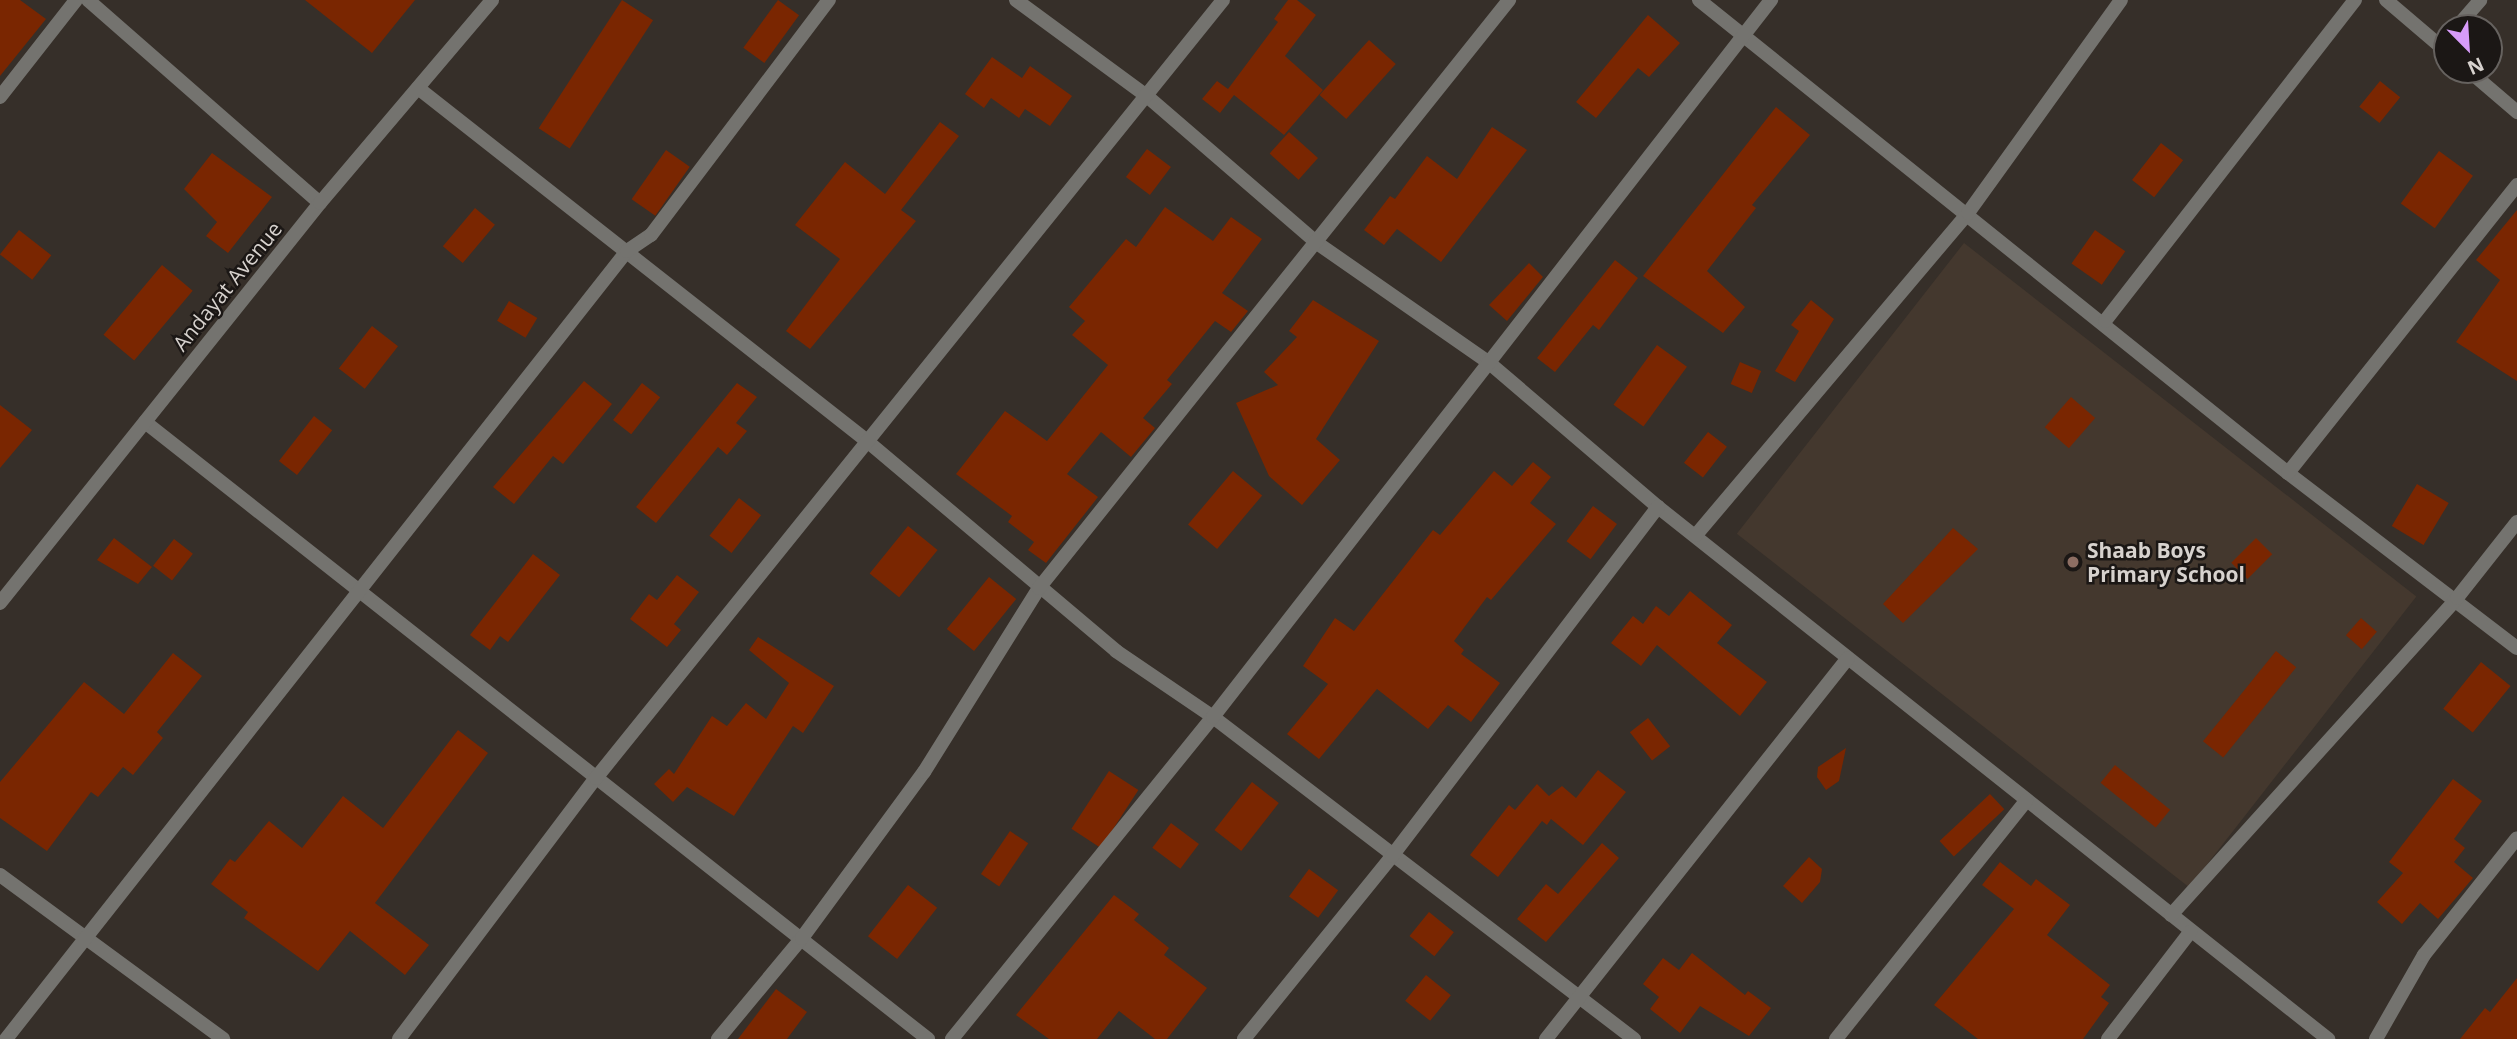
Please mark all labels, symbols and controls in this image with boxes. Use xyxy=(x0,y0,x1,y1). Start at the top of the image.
north arrow xyxy=(2433,14,2503,84)
text: N xyxy=(2463,51,2488,81)
street label: Andayat Avenue xyxy=(167,216,287,356)
place label: Shaab Boys Primary School xyxy=(2087,537,2245,587)
marker: Shaab Boys Primary School xyxy=(2065,554,2081,570)

